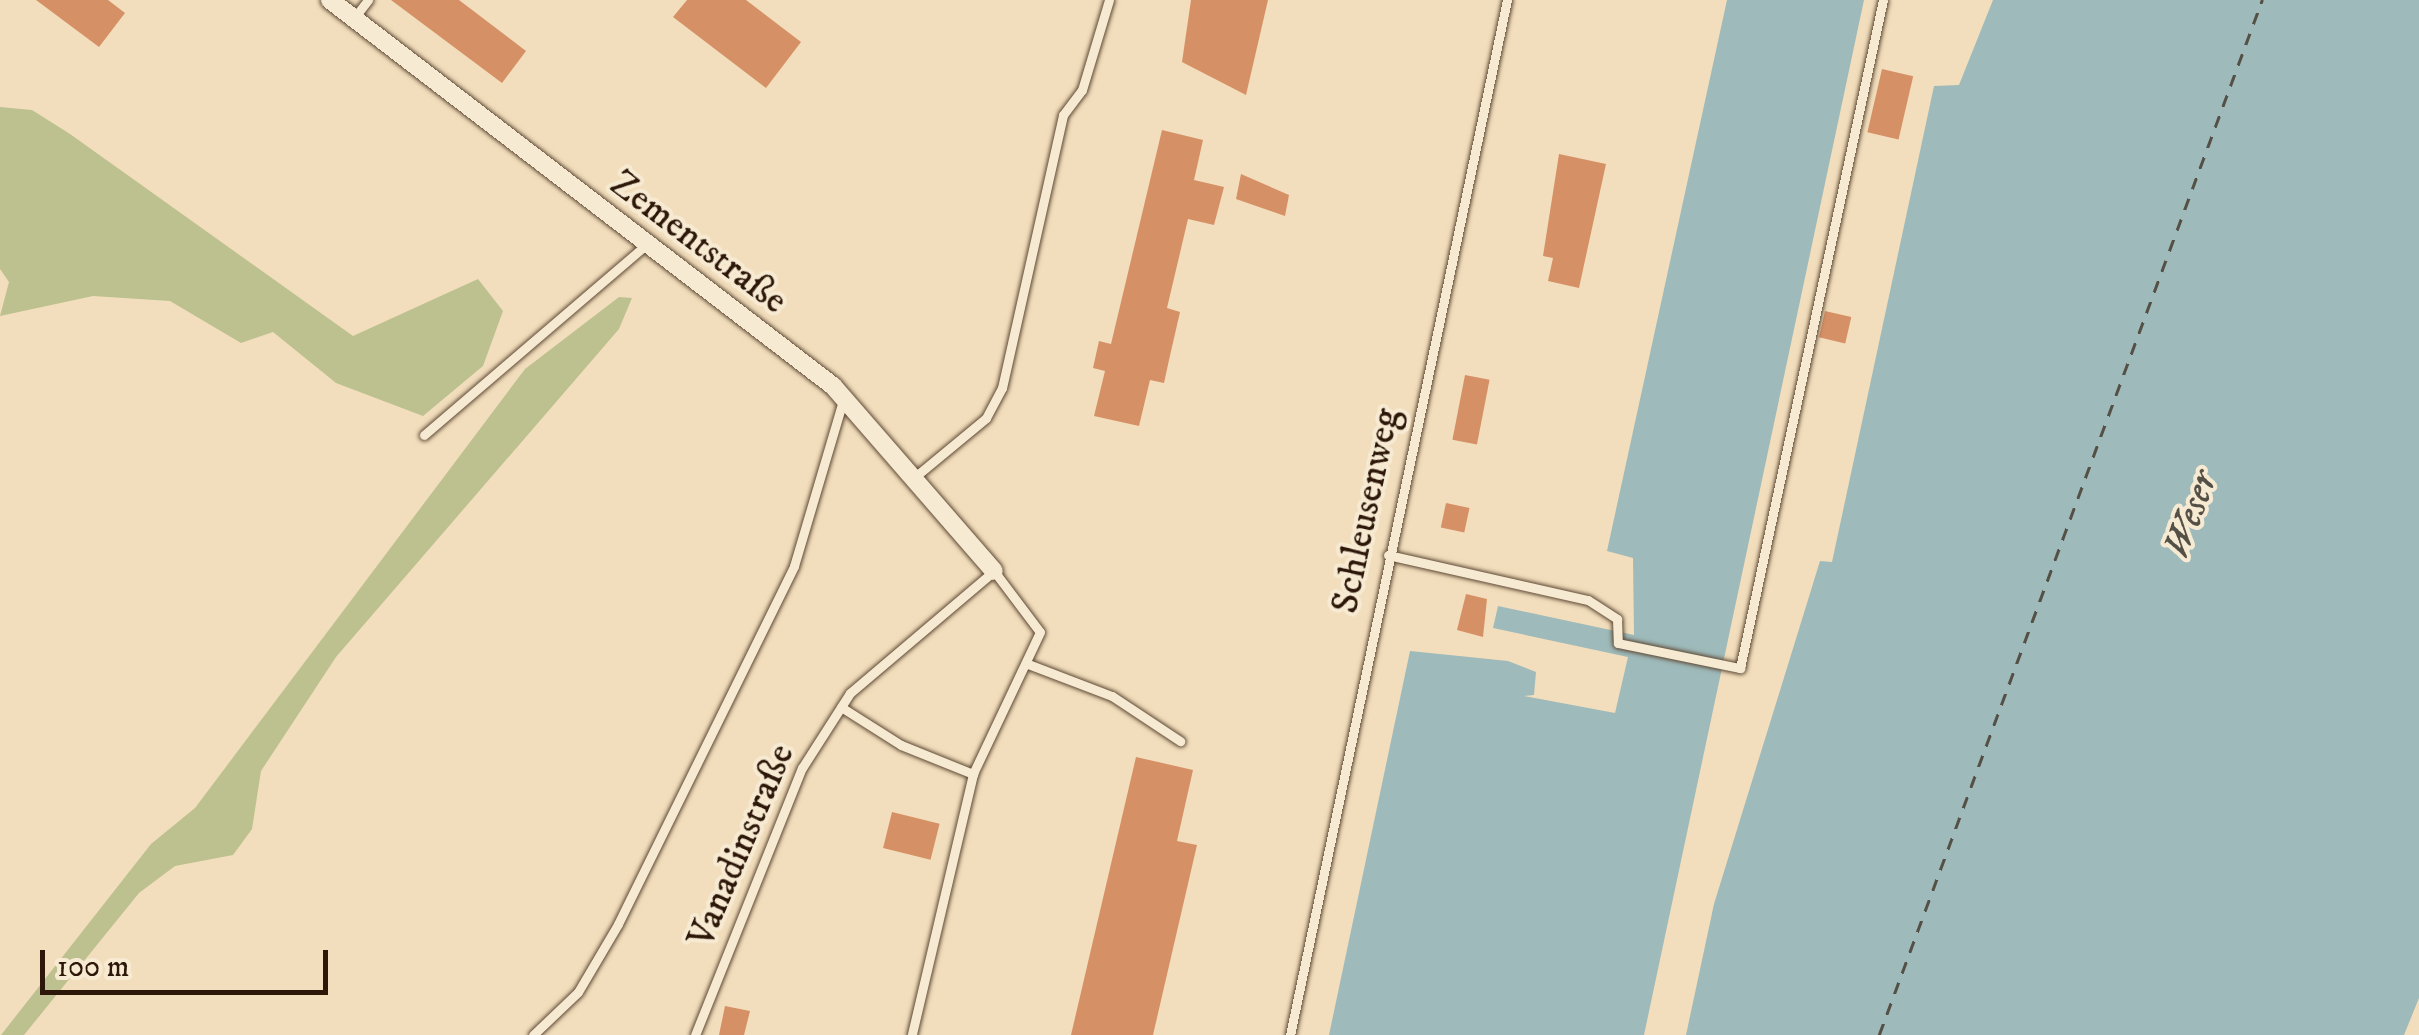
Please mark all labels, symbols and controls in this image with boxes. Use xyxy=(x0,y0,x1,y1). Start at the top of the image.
street label: Zementstraße xyxy=(600,162,796,324)
street label: Schleusenweg xyxy=(1323,404,1411,618)
water label: Weser xyxy=(2153,465,2229,565)
street label: Vanadinstraße xyxy=(679,738,805,954)
scale bar xyxy=(45,930,332,992)
text: 100 m xyxy=(57,949,129,986)

